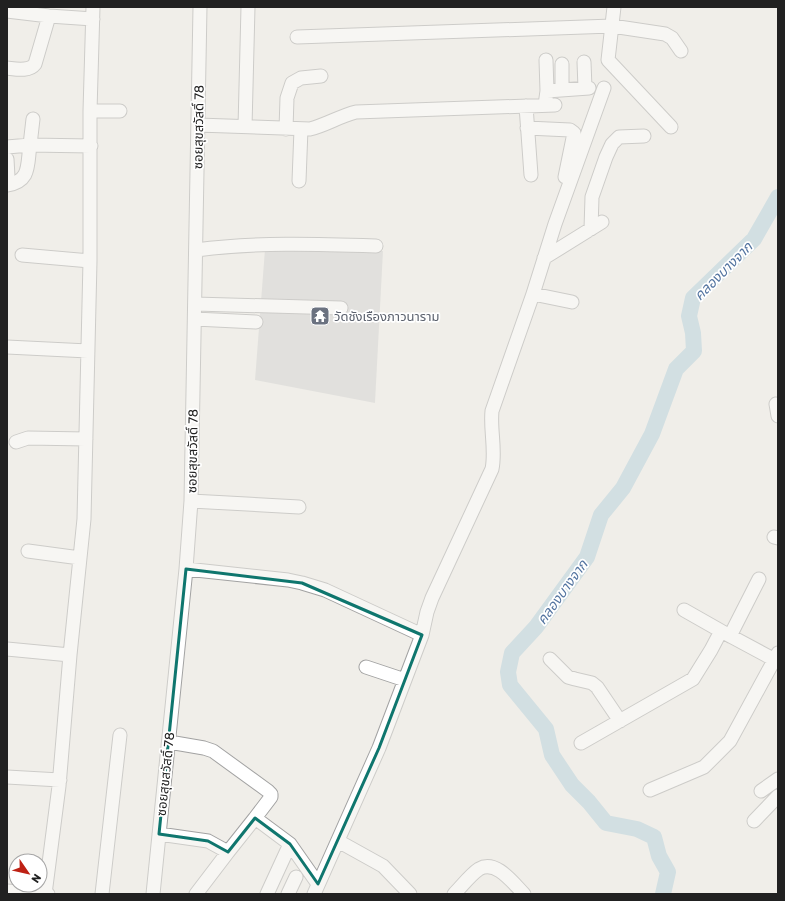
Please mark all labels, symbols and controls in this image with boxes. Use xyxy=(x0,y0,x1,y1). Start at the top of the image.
street label: ซอยสุขสวัสดิ์ 78 xyxy=(190,85,207,169)
water label: คลองบางจาก xyxy=(691,238,756,304)
temple icon: วัดชังเรืองภาวนาราม xyxy=(309,305,331,327)
place label: วัดชังเรืองภาวนาราม xyxy=(334,309,439,324)
street label: ซอยสุขสวัสดิ์ 78 xyxy=(184,409,201,493)
water label: คลองบางจาก xyxy=(533,556,592,628)
street label: ซอยสุขสวัสดิ์ 78 xyxy=(153,731,177,817)
north arrow xyxy=(8,853,48,893)
text: N xyxy=(28,871,43,885)

